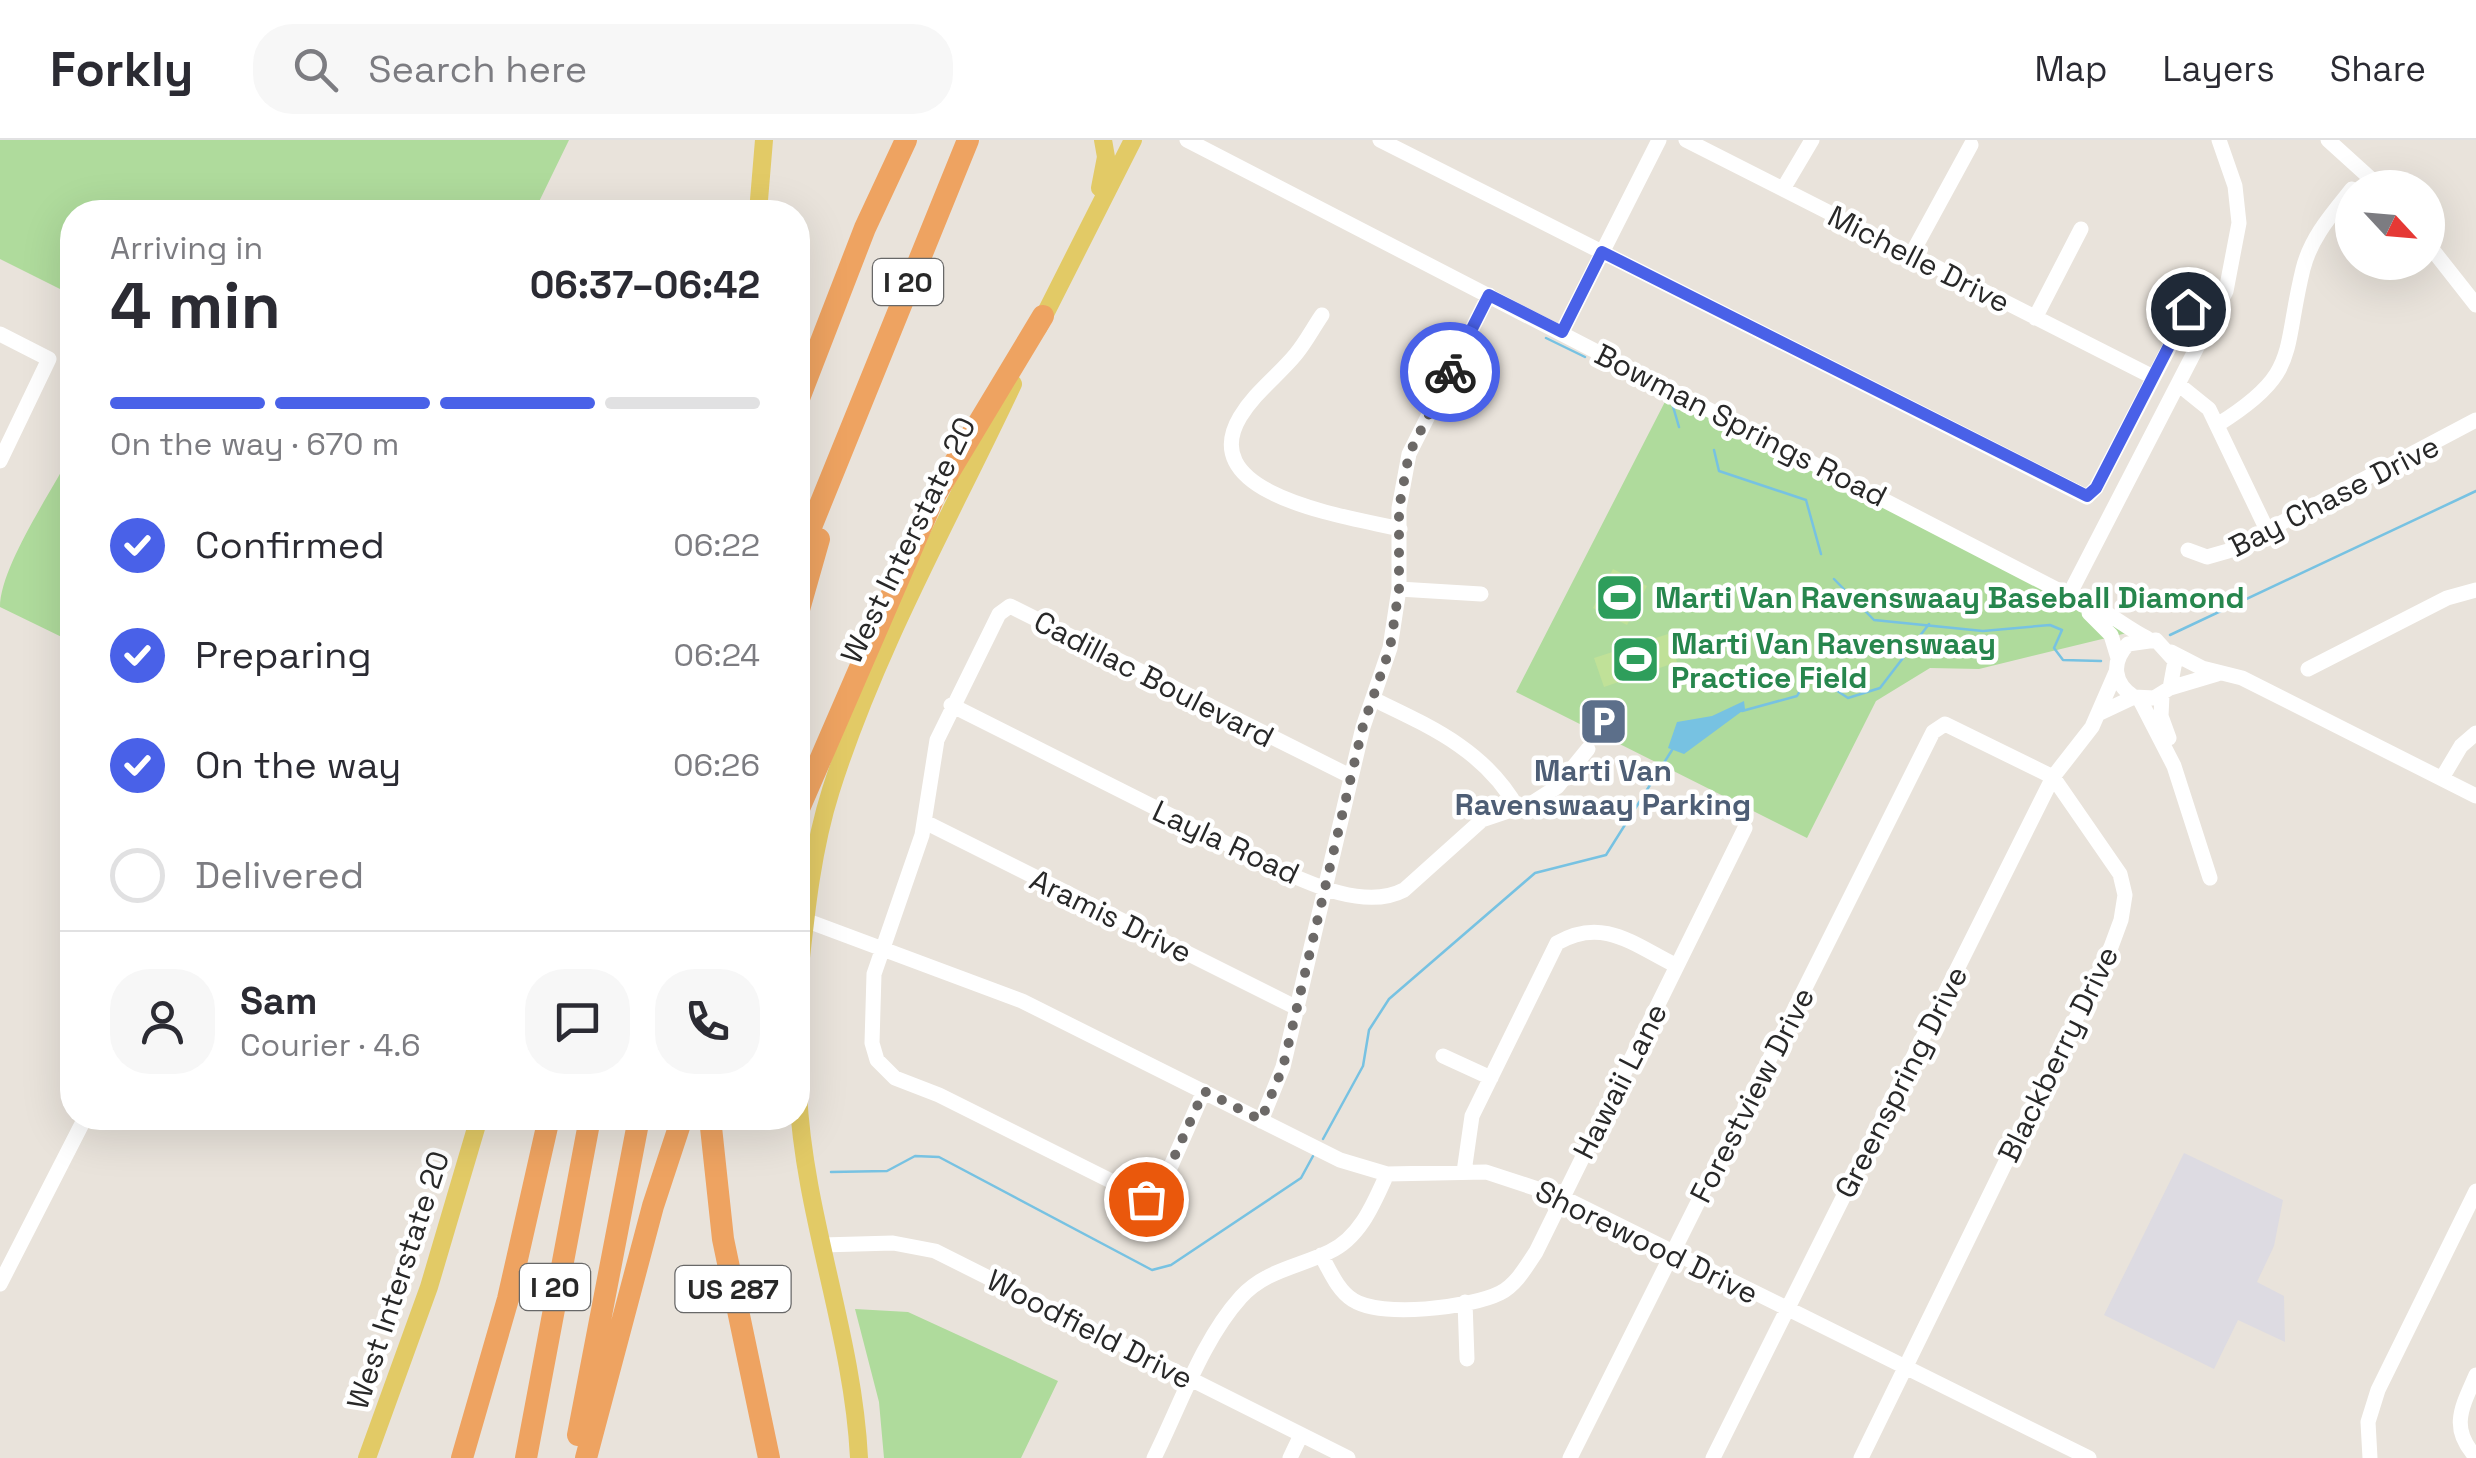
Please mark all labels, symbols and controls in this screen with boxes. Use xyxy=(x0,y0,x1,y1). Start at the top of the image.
search box xyxy=(253,24,953,114)
text: Forkly xyxy=(50,39,193,100)
icon: search xyxy=(288,42,343,97)
text: Search here xyxy=(368,45,587,93)
text: Map xyxy=(2034,47,2107,91)
text: Layers xyxy=(2162,47,2275,91)
text: Share xyxy=(2330,47,2426,91)
north arrow xyxy=(2335,170,2445,280)
map controls xyxy=(2335,170,2445,280)
street label: Michelle Drive xyxy=(1821,196,2017,322)
text: Arriving in xyxy=(110,228,263,268)
road number: I 20 xyxy=(873,259,943,305)
text: 06:37–06:42 xyxy=(530,261,760,309)
text: 4 min xyxy=(110,264,281,347)
pin xyxy=(2146,267,2231,352)
icon: home xyxy=(2161,282,2216,337)
courier xyxy=(1400,322,1500,422)
street label: Bowman Springs Road xyxy=(1589,334,1893,516)
icon: bike xyxy=(1423,345,1478,400)
street label: West Interstate 20 xyxy=(831,410,985,670)
text: On the way · 670 m xyxy=(110,424,399,464)
street label: Bay Chase Drive xyxy=(2222,426,2446,566)
icon: check xyxy=(110,518,165,573)
text: Confirmed xyxy=(195,521,385,569)
text: 06:22 xyxy=(673,525,760,565)
sports icon: Marti Van Ravenswaay Baseball Diamond xyxy=(1594,571,1646,623)
place label: Marti Van Ravenswaay Baseball Diamond xyxy=(1655,578,2245,617)
street label: Cadillac Boulevard xyxy=(1027,602,1281,756)
place label: Marti Van Ravenswaay Practice Field xyxy=(1671,624,1996,697)
icon: check xyxy=(110,628,165,683)
text: Preparing xyxy=(195,631,372,679)
sports icon: Marti Van Ravenswaay Practice Field xyxy=(1610,634,1662,686)
text: 06:24 xyxy=(673,635,760,675)
parking icon: Marti Van Ravenswaay Parking xyxy=(1577,695,1629,747)
icon: check xyxy=(110,738,165,793)
text: On the way xyxy=(195,741,401,789)
text: 06:26 xyxy=(673,745,760,785)
place label: Marti Van Ravenswaay Parking xyxy=(1455,751,1751,824)
street label: Layla Road xyxy=(1146,791,1306,893)
text: Delivered xyxy=(195,851,364,899)
street label: Aramis Drive xyxy=(1024,860,1198,972)
street label: Blackberry Drive xyxy=(1989,940,2127,1168)
street label: Greenspring Drive xyxy=(1826,959,1976,1205)
button: person xyxy=(110,969,215,1074)
button: chat xyxy=(525,969,630,1074)
button: phone xyxy=(655,969,760,1074)
text: Sam xyxy=(240,977,317,1025)
street label: Forestview Drive xyxy=(1681,981,1823,1209)
street label: Hawaii Lane xyxy=(1564,996,1676,1166)
text: Courier · 4.6 xyxy=(240,1025,421,1065)
street label: West Interstate 20 xyxy=(338,1146,458,1414)
pin xyxy=(1104,1157,1189,1242)
street label: Shorewood Drive xyxy=(1529,1171,1765,1313)
icon: bag xyxy=(1119,1172,1174,1227)
street label: Woodfield Drive xyxy=(980,1260,1200,1398)
road number: I 20 xyxy=(520,1264,590,1310)
road number: US 287 xyxy=(676,1266,790,1312)

